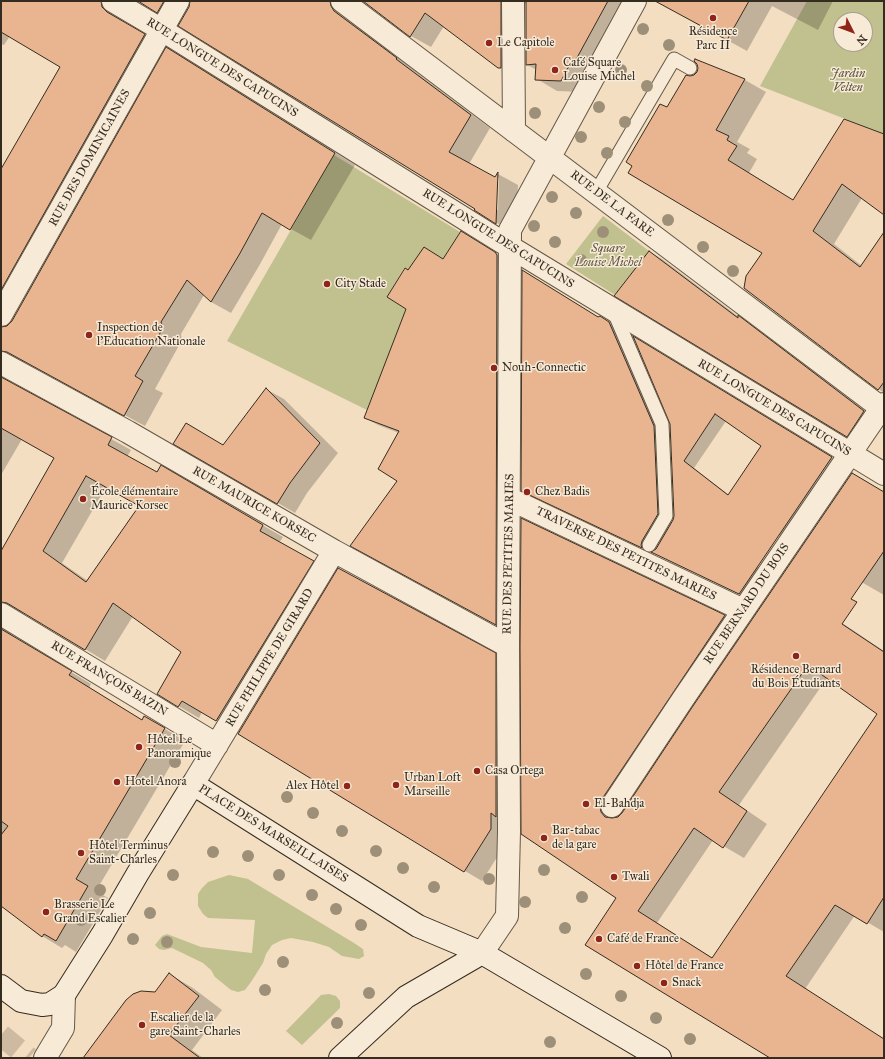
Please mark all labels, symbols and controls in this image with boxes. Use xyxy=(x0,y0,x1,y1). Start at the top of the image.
north arrow xyxy=(833,12,873,52)
marker: Résidence Parc II xyxy=(708,13,718,23)
street label: RUE LONGUE DES CAPUCINS xyxy=(143,15,301,121)
place label: Résidence Parc II xyxy=(689,25,737,53)
text: N xyxy=(854,32,870,48)
place label: Le Capitole xyxy=(497,36,554,50)
marker: Le Capitole xyxy=(484,38,494,48)
place label: Café Square Louise Michel xyxy=(563,56,635,84)
marker: Café Square Louise Michel xyxy=(550,65,560,75)
park label: Jardin Velten xyxy=(831,67,865,95)
street label: RUE DES DOMINICAINES xyxy=(46,87,134,229)
street label: RUE DE LA FARE xyxy=(567,168,657,240)
street label: RUE LONGUE DES CAPUCINS xyxy=(419,186,577,292)
park label: Square Louise Michel xyxy=(575,242,641,270)
place label: City Stade xyxy=(335,277,386,291)
marker: City Stade xyxy=(322,279,332,289)
place label: Inspection de l'Education Nationale xyxy=(97,321,205,349)
marker: Inspection de l'Education Nationale xyxy=(84,330,94,340)
street label: RUE LONGUE DES CAPUCINS xyxy=(695,356,853,460)
place label: Nouh-Connectic xyxy=(502,361,586,375)
marker: Nouh-Connectic xyxy=(489,363,499,373)
street label: RUE MAURICE KORSEC xyxy=(190,464,318,546)
street label: RUE DES PETITES MARIES xyxy=(500,474,518,634)
place label: École élémentaire Maurice Korsec xyxy=(91,485,178,513)
place label: Chez Badis xyxy=(535,485,590,499)
marker: Chez Badis xyxy=(522,487,532,497)
marker: École élémentaire Maurice Korsec xyxy=(78,494,88,504)
street label: TRAVERSE DES PETITES MARIES xyxy=(533,504,719,604)
street label: RUE BERNARD DU BOIS xyxy=(701,541,793,667)
street label: RUE PHILIPPE DE GIRARD xyxy=(223,586,317,730)
street label: RUE FRANÇOIS BAZIN xyxy=(48,638,170,720)
marker: Résidence Bernard du Bois Étudiants xyxy=(791,651,801,661)
place label: Résidence Bernard du Bois Étudiants xyxy=(751,663,841,691)
place label: Hôtel Le Panoramique xyxy=(147,733,211,761)
marker: Hôtel Le Panoramique xyxy=(134,742,144,752)
place label: Casa Ortega xyxy=(485,764,544,778)
marker: Casa Ortega xyxy=(472,766,482,776)
place label: Urban Loft Marseille xyxy=(404,771,461,799)
place label: Hotel Anora xyxy=(125,775,187,789)
marker: Hotel Anora xyxy=(112,777,122,787)
place label: Alex Hôtel xyxy=(286,779,339,793)
marker: Urban Loft Marseille xyxy=(391,780,401,790)
marker: Alex Hôtel xyxy=(342,781,352,791)
street label: PLACE DES MARSEILLAISES xyxy=(195,782,351,886)
place label: El-Bahdja xyxy=(594,797,644,811)
marker: El-Bahdja xyxy=(581,799,591,809)
place label: Bar-tabac de la gare xyxy=(552,824,600,852)
marker: Bar-tabac de la gare xyxy=(539,833,549,843)
place label: Hôtel Terminus Saint-Charles xyxy=(89,839,168,867)
marker: Hôtel Terminus Saint-Charles xyxy=(76,848,86,858)
place label: Twali xyxy=(622,870,649,884)
marker: Twali xyxy=(609,872,619,882)
place label: Brasserie Le Grand Escalier xyxy=(54,898,127,926)
marker: Brasserie Le Grand Escalier xyxy=(41,907,51,917)
place label: Café de France xyxy=(607,932,679,946)
marker: Café de France xyxy=(594,934,604,944)
place label: Hôtel de France xyxy=(645,959,724,973)
marker: Hôtel de France xyxy=(632,961,642,971)
place label: Snack xyxy=(672,976,701,990)
marker: Snack xyxy=(659,978,669,988)
place label: Escalier de la gare Saint-Charles xyxy=(150,1011,240,1039)
marker: Escalier de la gare Saint-Charles xyxy=(137,1020,147,1030)

